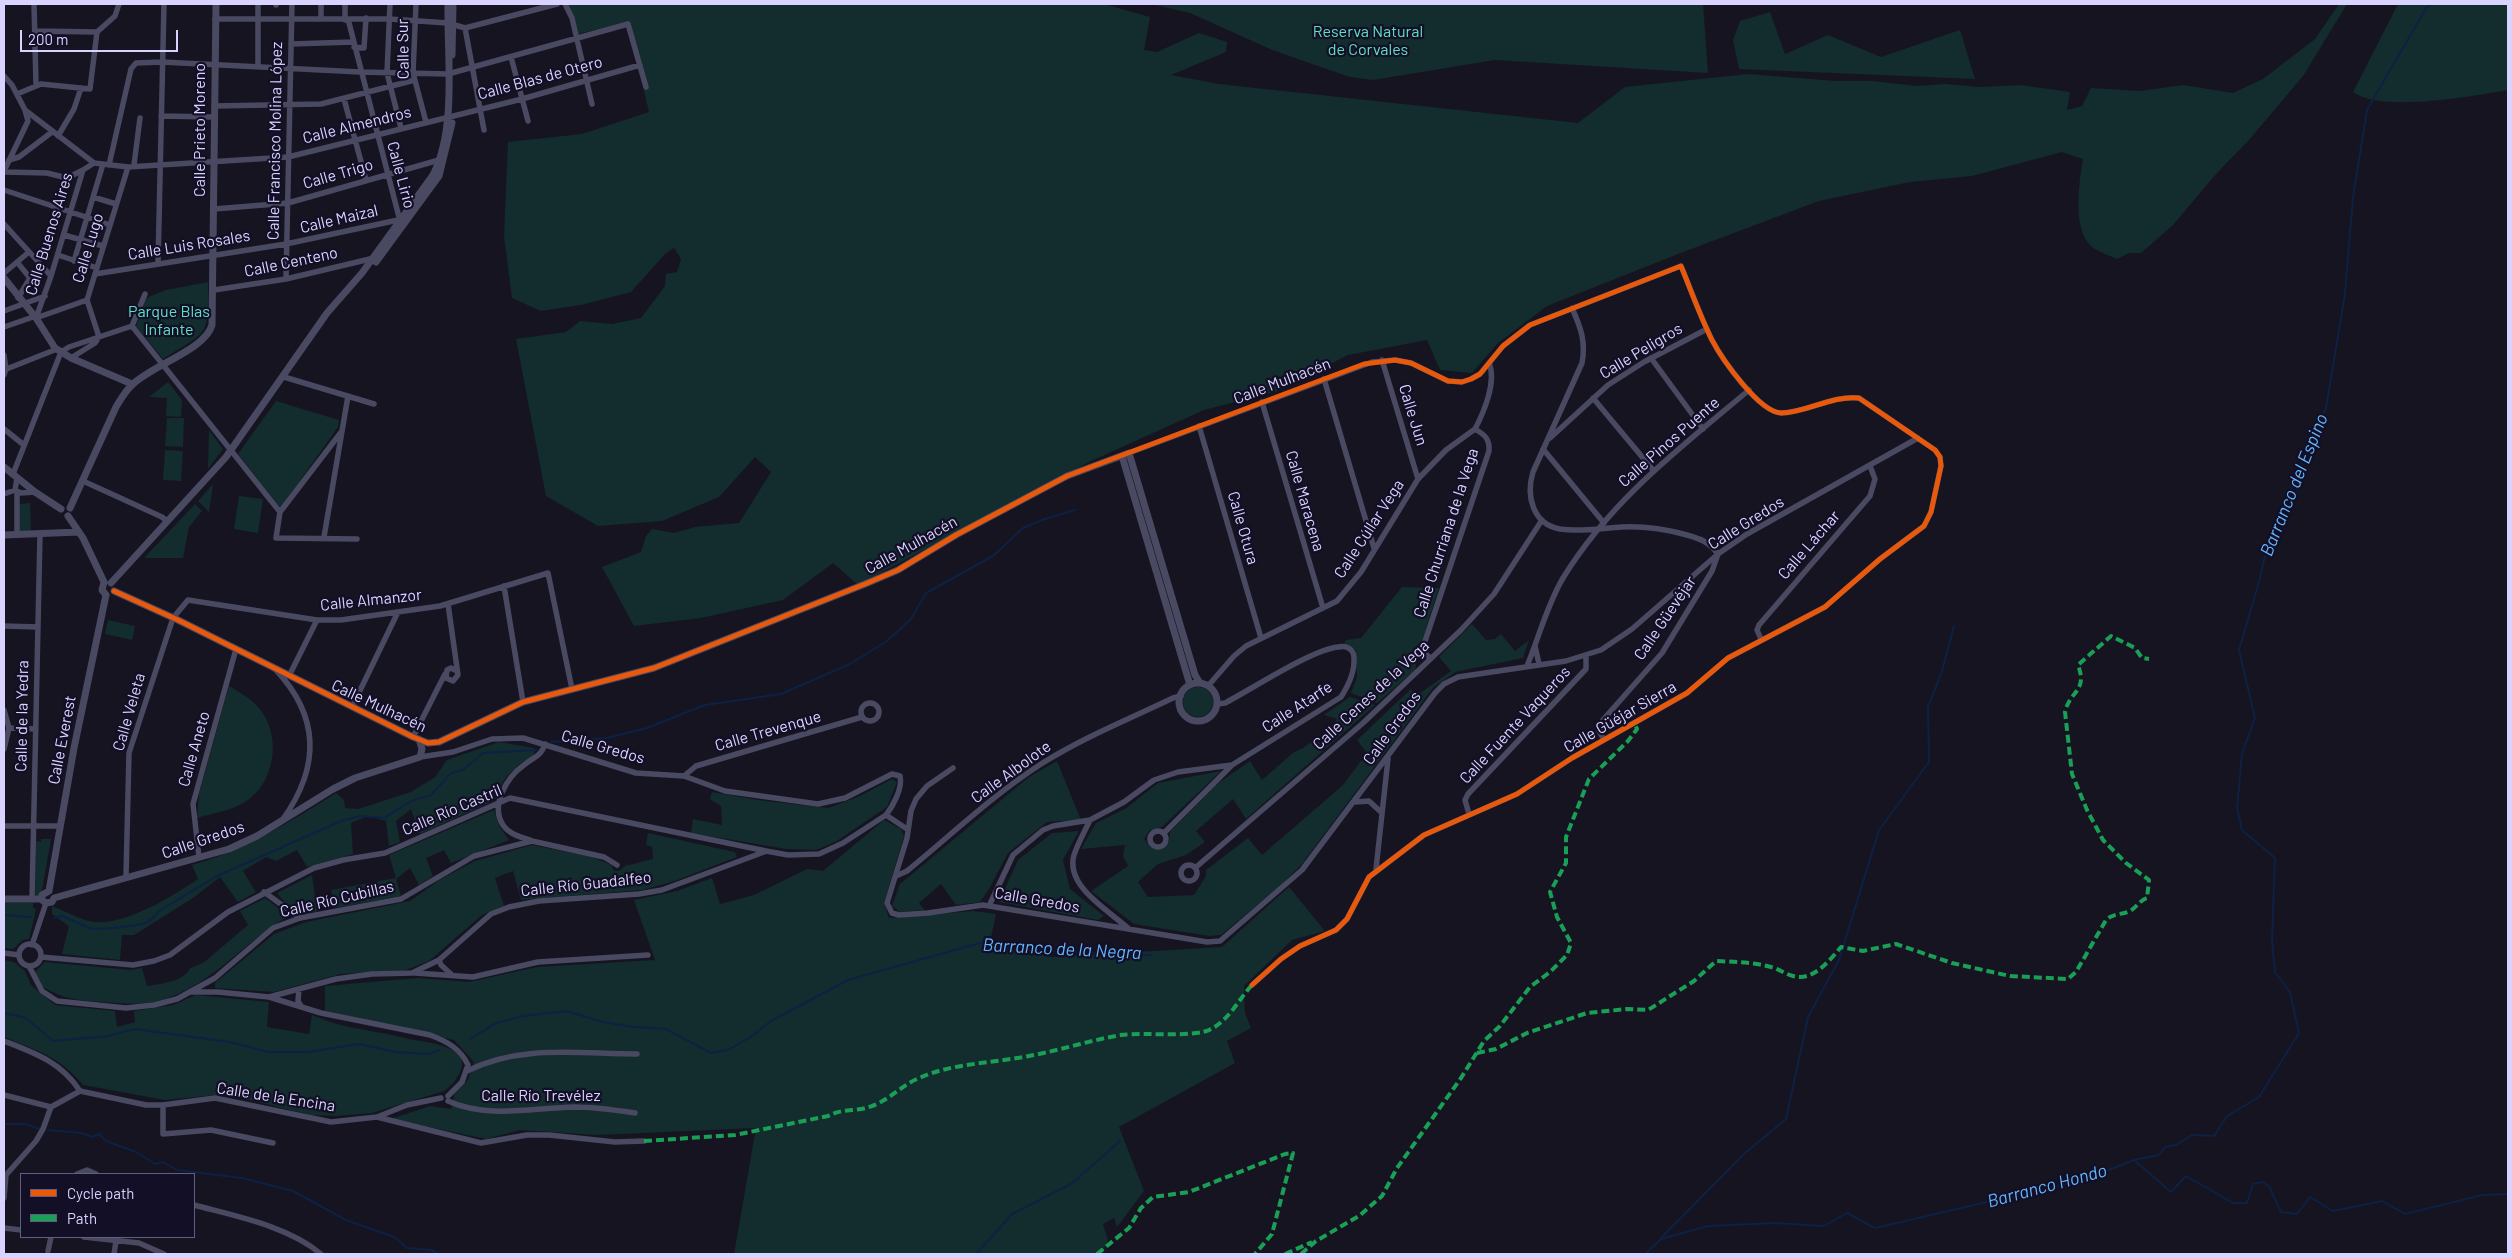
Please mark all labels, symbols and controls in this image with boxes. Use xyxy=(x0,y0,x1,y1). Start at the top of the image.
street label: Calle Sur xyxy=(393,19,413,79)
scale bar xyxy=(22,20,180,52)
park label: Reserva Natural de Corvales xyxy=(1313,22,1423,60)
text: 200 m xyxy=(28,30,68,48)
street label: Calle Francisco Molina López xyxy=(264,42,286,240)
street label: Calle Blas de Otero xyxy=(475,52,605,104)
street label: Calle Prieto Moreno xyxy=(190,63,210,197)
street label: Calle Almendros xyxy=(301,102,413,148)
street label: Calle Lirio xyxy=(383,139,419,211)
street label: Calle Trigo xyxy=(301,155,375,193)
street label: Calle Buenos Aires xyxy=(21,170,77,298)
street label: Calle Maizal xyxy=(298,201,380,237)
street label: Calle Lugo xyxy=(68,211,108,285)
street label: Calle Luis Rosales xyxy=(126,226,252,264)
street label: Calle Centeno xyxy=(243,243,339,281)
park label: Parque Blas Infante xyxy=(128,302,210,340)
street label: Calle Peligros xyxy=(1596,319,1686,383)
street label: Calle Mulhacén xyxy=(1231,354,1333,408)
street label: Calle Jun xyxy=(1395,382,1431,448)
street label: Calle Pinos Puente xyxy=(1614,393,1724,491)
water label: Barranco del Espino xyxy=(2256,411,2332,559)
street label: Calle Churriana de la Vega xyxy=(1410,446,1482,620)
street label: Calle Maracena xyxy=(1281,448,1329,554)
street label: Calle Cúllar Vega xyxy=(1330,476,1408,582)
street label: Calle Otura xyxy=(1223,489,1263,567)
street label: Calle Gredos xyxy=(1704,492,1788,554)
street label: Calle Láchar xyxy=(1774,507,1844,583)
street label: Calle Mulhacén xyxy=(861,512,961,578)
street label: Calle Güevéjar xyxy=(1630,572,1700,664)
street label: Calle Almanzor xyxy=(319,585,423,615)
street label: Calle Cenes de la Vega xyxy=(1309,636,1433,754)
street label: Calle de la Yedra xyxy=(11,660,33,772)
street label: Calle Fuente Vaqueros xyxy=(1456,662,1574,788)
street label: Calle Veleta xyxy=(109,671,149,753)
street label: Calle Mulhacén xyxy=(328,676,430,736)
street label: Calle Atarfe xyxy=(1258,677,1336,737)
street label: Calle Güéjar Sierra xyxy=(1560,677,1680,757)
street label: Calle Gredos xyxy=(1359,688,1425,768)
street label: Calle Everest xyxy=(44,694,80,786)
street label: Calle Trevenque xyxy=(713,707,823,755)
street label: Calle Aneto xyxy=(174,709,214,789)
street label: Calle Gredos xyxy=(559,726,647,768)
street label: Calle Albolote xyxy=(967,737,1055,807)
street label: Calle Río Castril xyxy=(399,780,505,840)
street label: Calle Gredos xyxy=(159,817,247,863)
street label: Calle Río Guadalfeo xyxy=(520,868,652,900)
street label: Calle Río Cubillas xyxy=(278,877,396,921)
street label: Calle Gredos xyxy=(993,883,1081,917)
water label: Barranco de la Negra xyxy=(982,934,1142,964)
street label: Calle de la Encina xyxy=(215,1078,337,1116)
street label: Calle Río Trevélez xyxy=(481,1086,601,1106)
water label: Barranco Hondo xyxy=(1985,1160,2109,1212)
legend xyxy=(20,1173,195,1238)
text: Cycle path xyxy=(67,1184,134,1202)
text: Path xyxy=(67,1209,97,1227)

